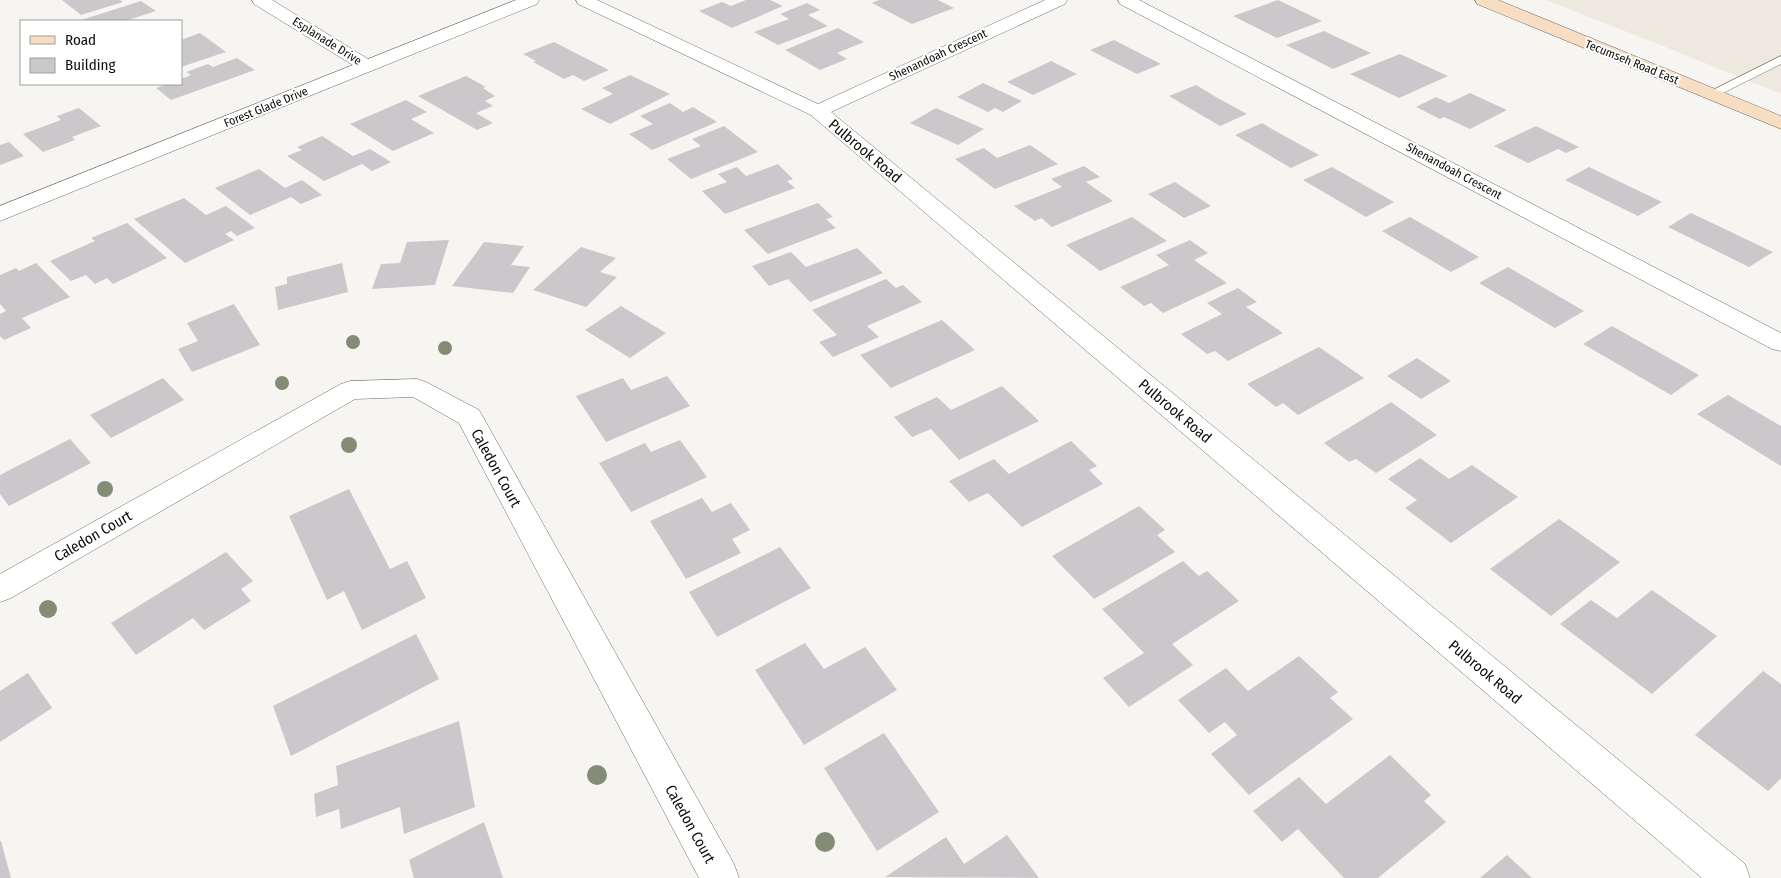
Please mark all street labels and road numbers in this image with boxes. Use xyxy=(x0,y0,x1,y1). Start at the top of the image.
street label: Esplanade Drive xyxy=(290,14,364,68)
street label: Shenandoah Crescent xyxy=(887,26,989,84)
street label: Tecumseh Road East xyxy=(1583,37,1681,87)
street label: Forest Glade Drive xyxy=(222,84,310,130)
street label: Pulbrook Road xyxy=(825,115,905,187)
street label: Shenandoah Crescent xyxy=(1404,140,1504,202)
street label: Pulbrook Road xyxy=(1135,375,1215,447)
street label: Caledon Court xyxy=(467,426,525,510)
street label: Caledon Court xyxy=(51,507,135,565)
street label: Pulbrook Road xyxy=(1445,636,1525,708)
street label: Caledon Court xyxy=(661,782,719,866)

